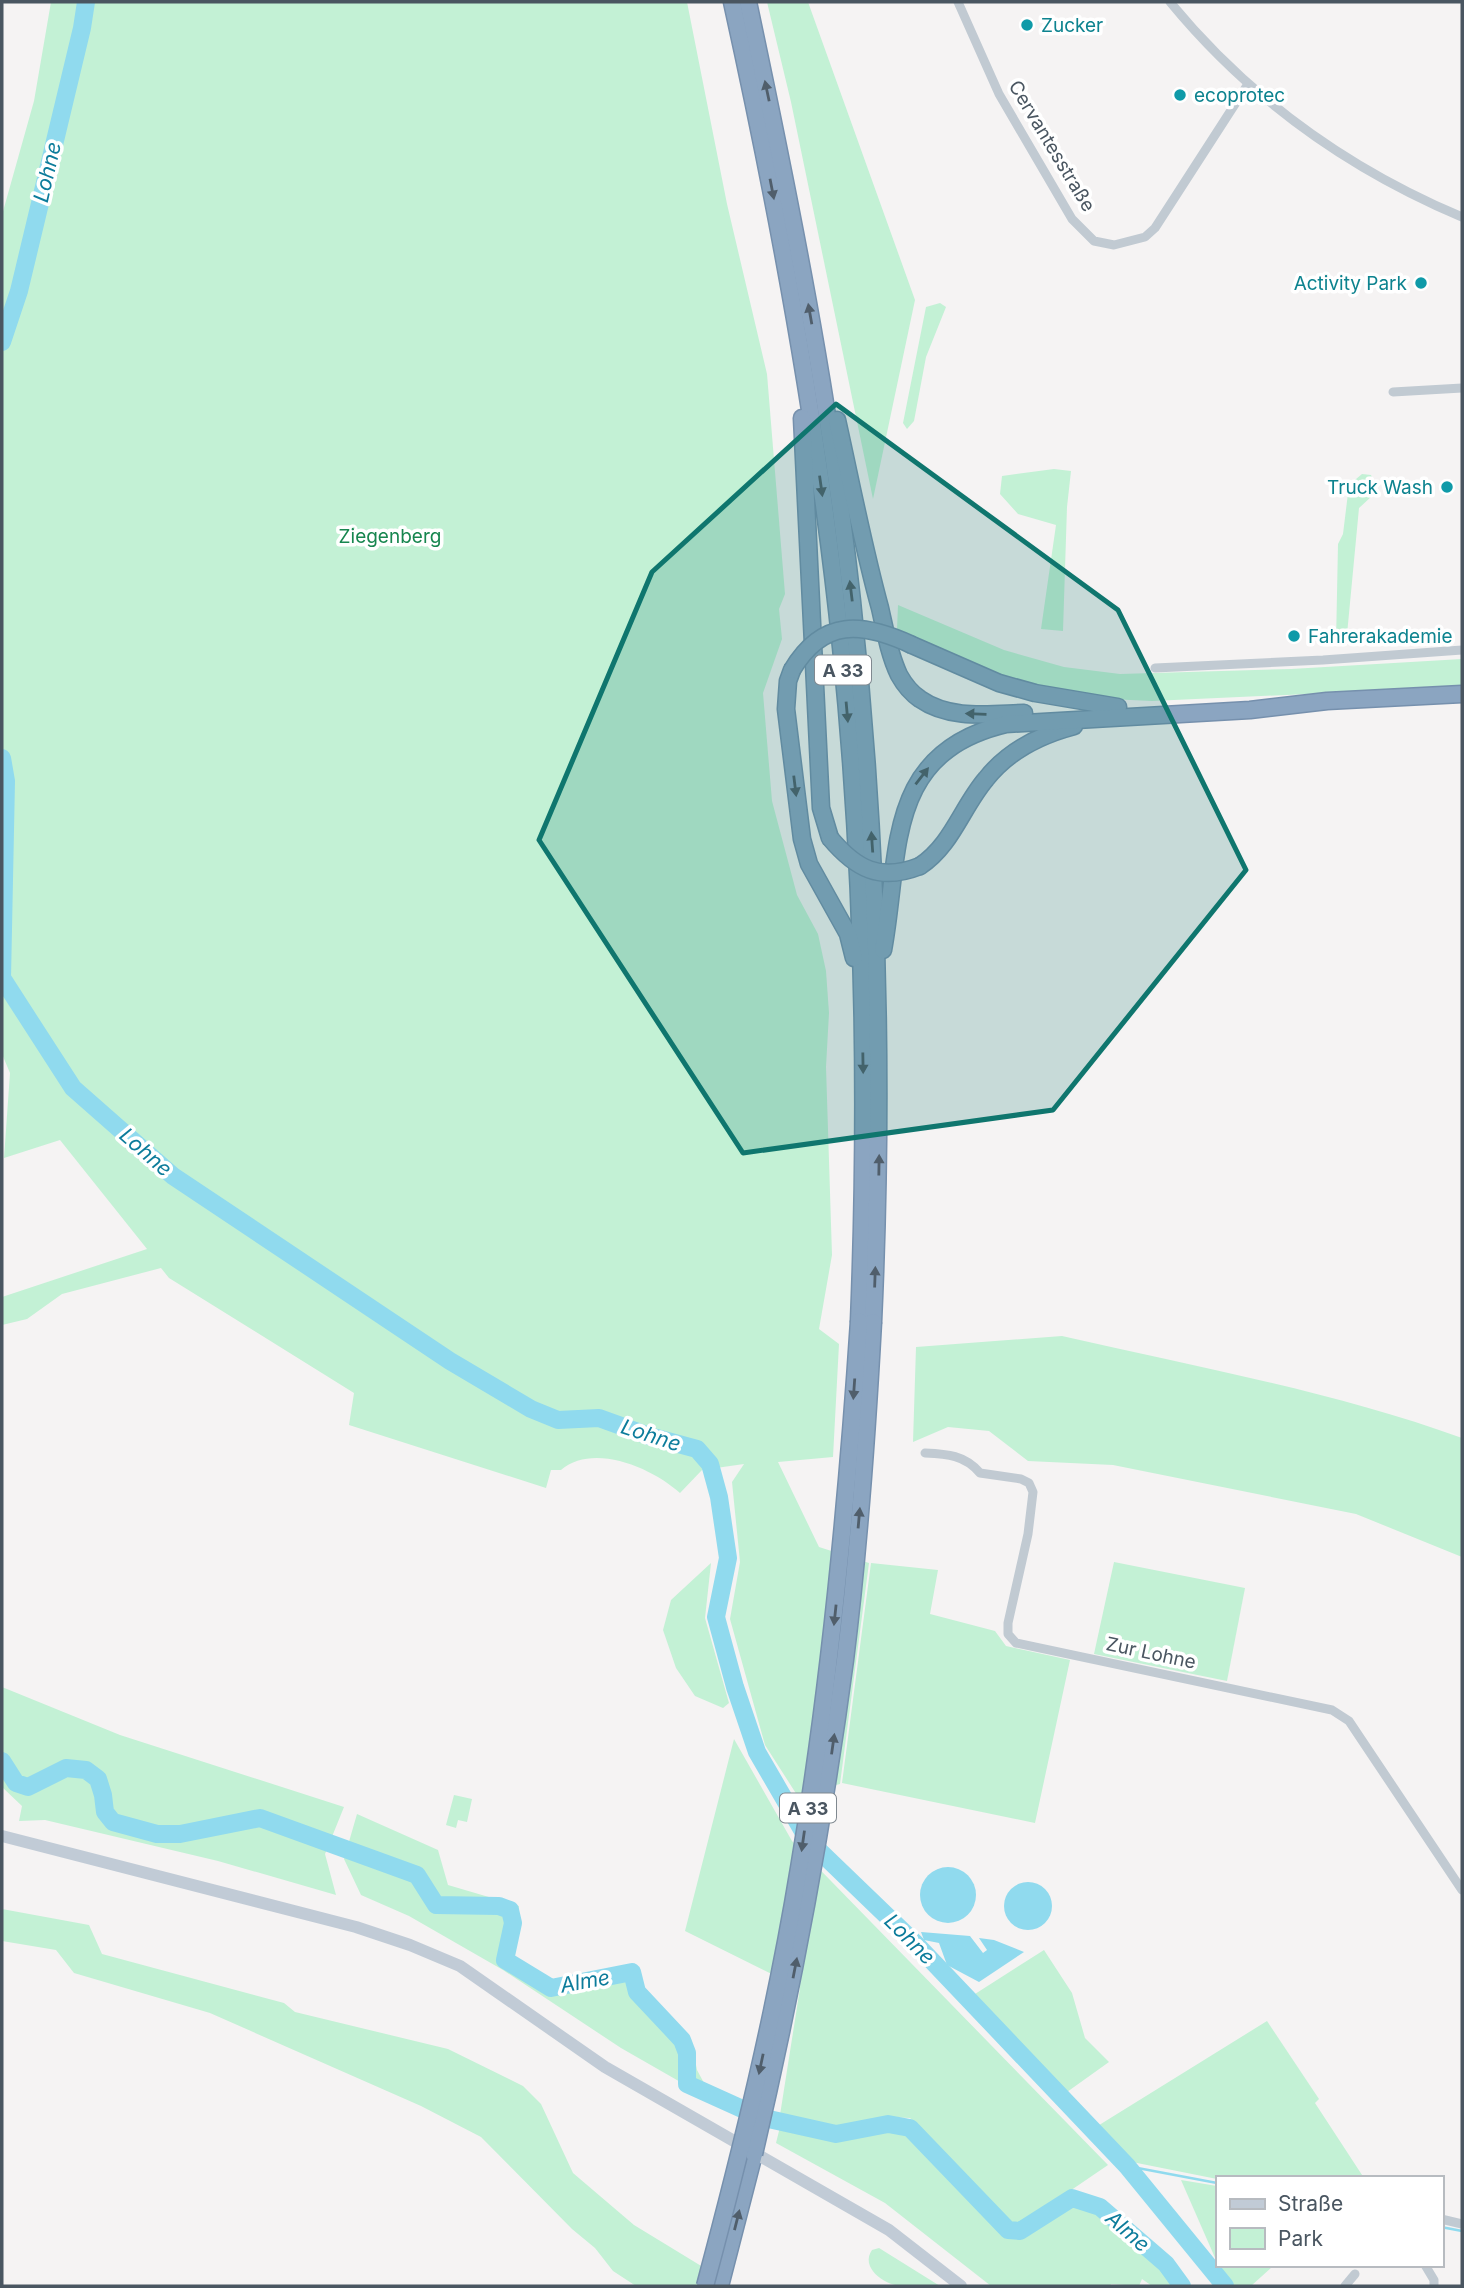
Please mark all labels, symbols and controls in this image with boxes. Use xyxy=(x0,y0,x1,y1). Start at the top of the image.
place label: Zucker xyxy=(1041,14,1103,37)
marker: Zucker xyxy=(1019,17,1035,33)
street label: Cervantesstraße xyxy=(1004,76,1100,216)
one-way arrow xyxy=(761,80,772,102)
place label: ecoprotec xyxy=(1194,84,1285,107)
marker: ecoprotec xyxy=(1172,87,1188,103)
water label: Lohne xyxy=(28,139,66,205)
one-way arrow xyxy=(766,178,777,200)
place label: Activity Park xyxy=(1294,272,1408,295)
marker: Activity Park xyxy=(1413,275,1429,291)
one-way arrow xyxy=(804,303,815,325)
one-way arrow xyxy=(816,476,827,498)
place label: Truck Wash xyxy=(1327,476,1433,499)
marker: Truck Wash xyxy=(1439,479,1455,495)
park label: Ziegenberg xyxy=(339,525,441,548)
one-way arrow xyxy=(845,580,856,602)
place label: Fahrerakademie xyxy=(1308,625,1453,648)
marker: Fahrerakademie xyxy=(1286,628,1302,644)
road number: A 33 xyxy=(815,656,871,684)
one-way arrow xyxy=(842,702,853,724)
one-way arrow xyxy=(965,708,987,720)
one-way arrow xyxy=(915,767,930,785)
one-way arrow xyxy=(790,775,801,797)
one-way arrow xyxy=(866,831,877,853)
one-way arrow xyxy=(858,1053,869,1075)
water label: Lohne xyxy=(115,1122,177,1182)
one-way arrow xyxy=(873,1154,885,1176)
one-way arrow xyxy=(870,1266,881,1288)
one-way arrow xyxy=(849,1378,860,1400)
water label: Lohne xyxy=(618,1414,684,1456)
one-way arrow xyxy=(854,1506,865,1528)
one-way arrow xyxy=(829,1604,840,1626)
street label: Zur Lohne xyxy=(1104,1632,1198,1674)
one-way arrow xyxy=(827,1732,838,1754)
road number: A 33 xyxy=(780,1794,836,1822)
one-way arrow xyxy=(798,1830,809,1852)
water label: Lohne xyxy=(879,1908,941,1970)
one-way arrow xyxy=(789,1957,800,1979)
water label: Alme xyxy=(557,1964,612,1998)
one-way arrow xyxy=(755,2053,766,2075)
legend xyxy=(1216,2176,1443,2267)
text: Straße xyxy=(1278,2191,1343,2216)
water label: Alme xyxy=(1100,2204,1155,2257)
one-way arrow xyxy=(732,2209,743,2231)
text: Park xyxy=(1278,2226,1323,2251)

